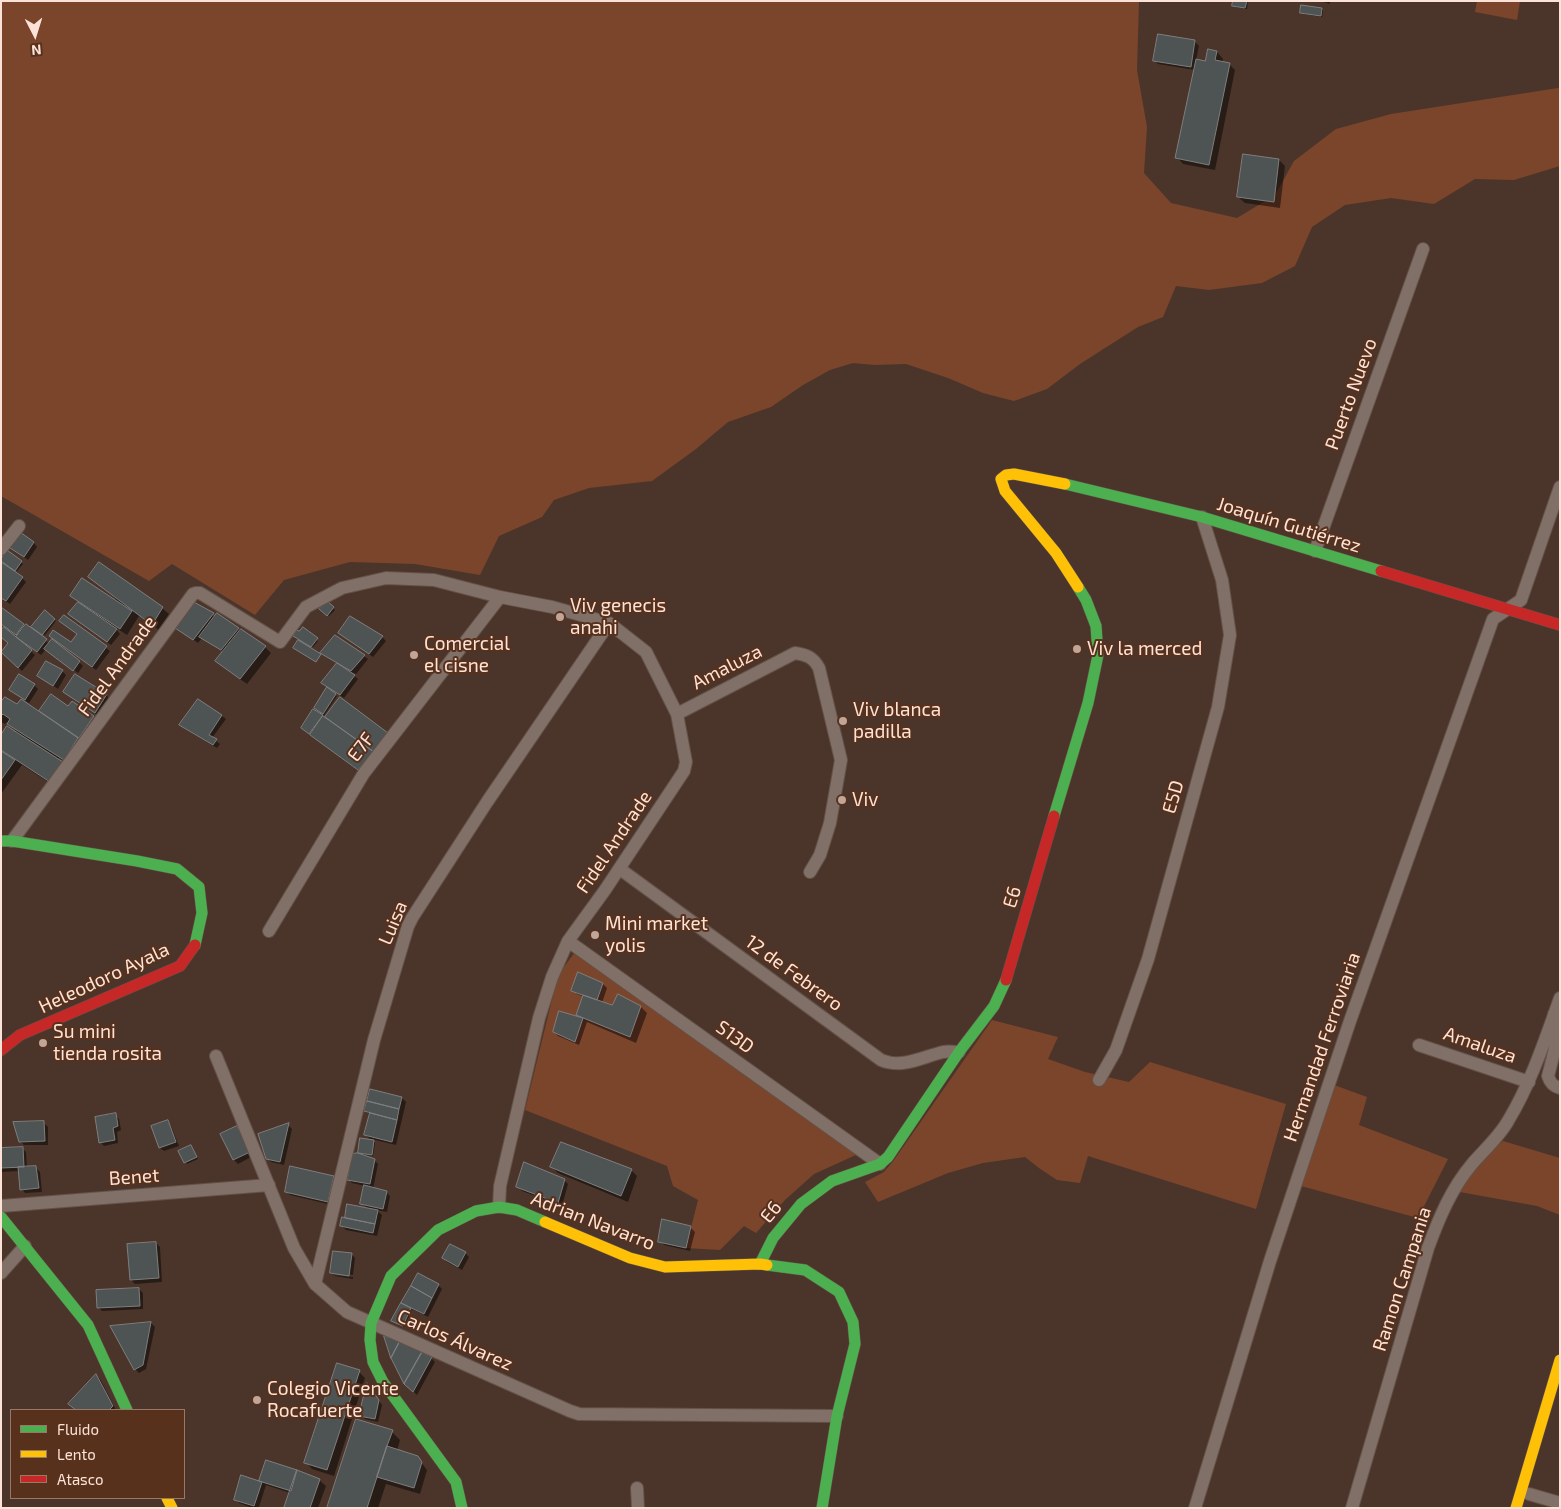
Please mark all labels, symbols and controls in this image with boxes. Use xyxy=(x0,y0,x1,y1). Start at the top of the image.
north arrow xyxy=(10,10,60,60)
text: N xyxy=(31,42,42,59)
street label: Puerto Nuevo xyxy=(1320,335,1382,453)
street label: Joaquín Gutiérrez xyxy=(1214,492,1364,558)
place label: Viv genecis anahi xyxy=(570,595,666,639)
street label: Fidel Andrade xyxy=(73,611,161,721)
marker: Viv genecis anahi xyxy=(554,611,566,623)
place label: Comercial el cisne xyxy=(424,633,510,677)
place label: Viv la merced xyxy=(1087,638,1202,660)
street label: Amaluza xyxy=(688,640,766,694)
marker: Viv la merced xyxy=(1071,643,1083,655)
marker: Comercial el cisne xyxy=(408,649,420,661)
place label: Viv blanca padilla xyxy=(853,699,941,743)
marker: Viv blanca padilla xyxy=(837,715,849,727)
street label: E7F xyxy=(343,728,379,766)
street label: E5D xyxy=(1157,778,1189,816)
street label: Fidel Andrade xyxy=(571,786,657,898)
place label: Viv xyxy=(852,789,878,811)
marker: Viv xyxy=(836,794,848,806)
street label: E6 xyxy=(998,883,1026,911)
street label: Luisa xyxy=(374,898,412,948)
place label: Mini market yolis xyxy=(605,913,708,957)
marker: Mini market yolis xyxy=(589,929,601,941)
street label: 12 de Febrero xyxy=(741,930,847,1016)
street label: Heleodoro Ayala xyxy=(35,938,173,1018)
street label: Hermandad Ferroviaria xyxy=(1279,949,1365,1145)
street label: S13D xyxy=(712,1016,758,1058)
place label: Su mini tienda rosita xyxy=(53,1021,162,1065)
street label: Amaluza xyxy=(1441,1022,1519,1068)
marker: Su mini tienda rosita xyxy=(37,1037,49,1049)
street label: Benet xyxy=(108,1164,160,1190)
street label: Adrian Navarro xyxy=(528,1187,658,1255)
street label: E6 xyxy=(755,1196,787,1228)
street label: Ramon Campania xyxy=(1368,1204,1436,1354)
street label: Carlos Álvarez xyxy=(394,1304,516,1376)
place label: Colegio Vicente Rocafuerte xyxy=(267,1378,399,1422)
marker: Colegio Vicente Rocafuerte xyxy=(251,1394,263,1406)
legend xyxy=(10,1409,185,1499)
text: Fluido xyxy=(57,1420,99,1438)
text: Lento xyxy=(57,1445,96,1463)
text: Atasco xyxy=(57,1470,103,1488)

